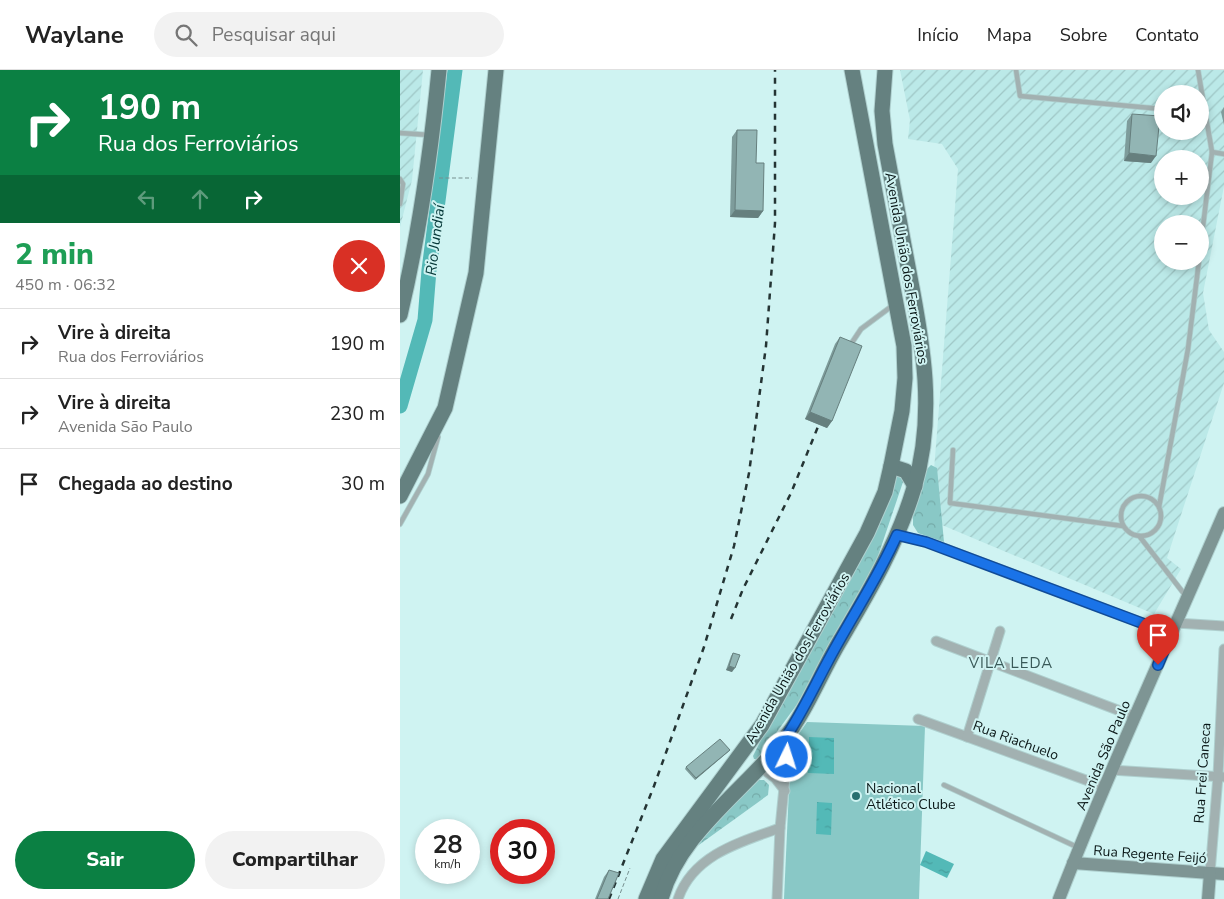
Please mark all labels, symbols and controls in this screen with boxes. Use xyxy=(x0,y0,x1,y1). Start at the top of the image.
search box xyxy=(154,12,504,57)
text: Waylane xyxy=(25,19,124,51)
icon: search xyxy=(172,21,200,49)
text: Pesquisar aqui xyxy=(212,22,336,48)
text: Início xyxy=(917,23,959,47)
text: Mapa xyxy=(987,23,1032,47)
text: Sobre xyxy=(1060,23,1107,47)
text: Contato xyxy=(1135,23,1199,47)
text: 190 m xyxy=(98,84,201,131)
map controls xyxy=(1154,85,1209,270)
button: sound xyxy=(1154,85,1209,140)
icon: right xyxy=(15,90,80,155)
text: Rua dos Ferroviários xyxy=(98,129,299,159)
button: + xyxy=(1154,150,1209,205)
street label: Avenida União dos Ferroviários xyxy=(880,171,933,366)
icon: left xyxy=(133,185,161,213)
icon: ahead xyxy=(186,185,214,213)
icon: right xyxy=(239,185,267,213)
water label: Rio Jundiaí xyxy=(421,201,450,277)
button: − xyxy=(1154,215,1209,270)
text: 2 min xyxy=(15,234,94,275)
button: close xyxy=(333,240,385,292)
text: 450 m · 06:32 xyxy=(15,274,116,296)
text: Vire à direita xyxy=(58,320,171,346)
icon: right xyxy=(15,330,43,358)
text: 190 m xyxy=(330,331,385,357)
text: Rua dos Ferroviários xyxy=(58,346,204,368)
text: Vire à direita xyxy=(58,390,171,416)
icon: right xyxy=(15,400,43,428)
text: 230 m xyxy=(330,401,385,427)
text: Avenida São Paulo xyxy=(58,416,193,438)
icon: arrive xyxy=(15,470,43,498)
text: Chegada ao destino xyxy=(58,471,233,497)
text: 30 m xyxy=(341,471,385,497)
street label: Avenida União dos Ferroviários xyxy=(741,569,854,747)
pin xyxy=(1137,614,1179,665)
icon: arrive xyxy=(1144,621,1172,649)
district label: VILA LEDA xyxy=(968,653,1053,673)
street label: Avenida São Paulo xyxy=(1072,697,1135,813)
street label: Rua Riachuelo xyxy=(970,716,1061,765)
street label: Rua Frei Caneca xyxy=(1190,722,1215,824)
position arrow xyxy=(760,730,812,782)
place label: Nacional Atlético Clube xyxy=(866,779,955,814)
marker: Nacional Atlético Clube xyxy=(850,790,862,802)
speed limit sign: 30 xyxy=(490,819,555,884)
text: 28 xyxy=(432,828,463,862)
button: Sair xyxy=(15,831,195,889)
button: Compartilhar xyxy=(205,831,385,889)
street label: Rua Regente Feijó xyxy=(1093,841,1207,868)
text: km/h xyxy=(434,856,461,872)

